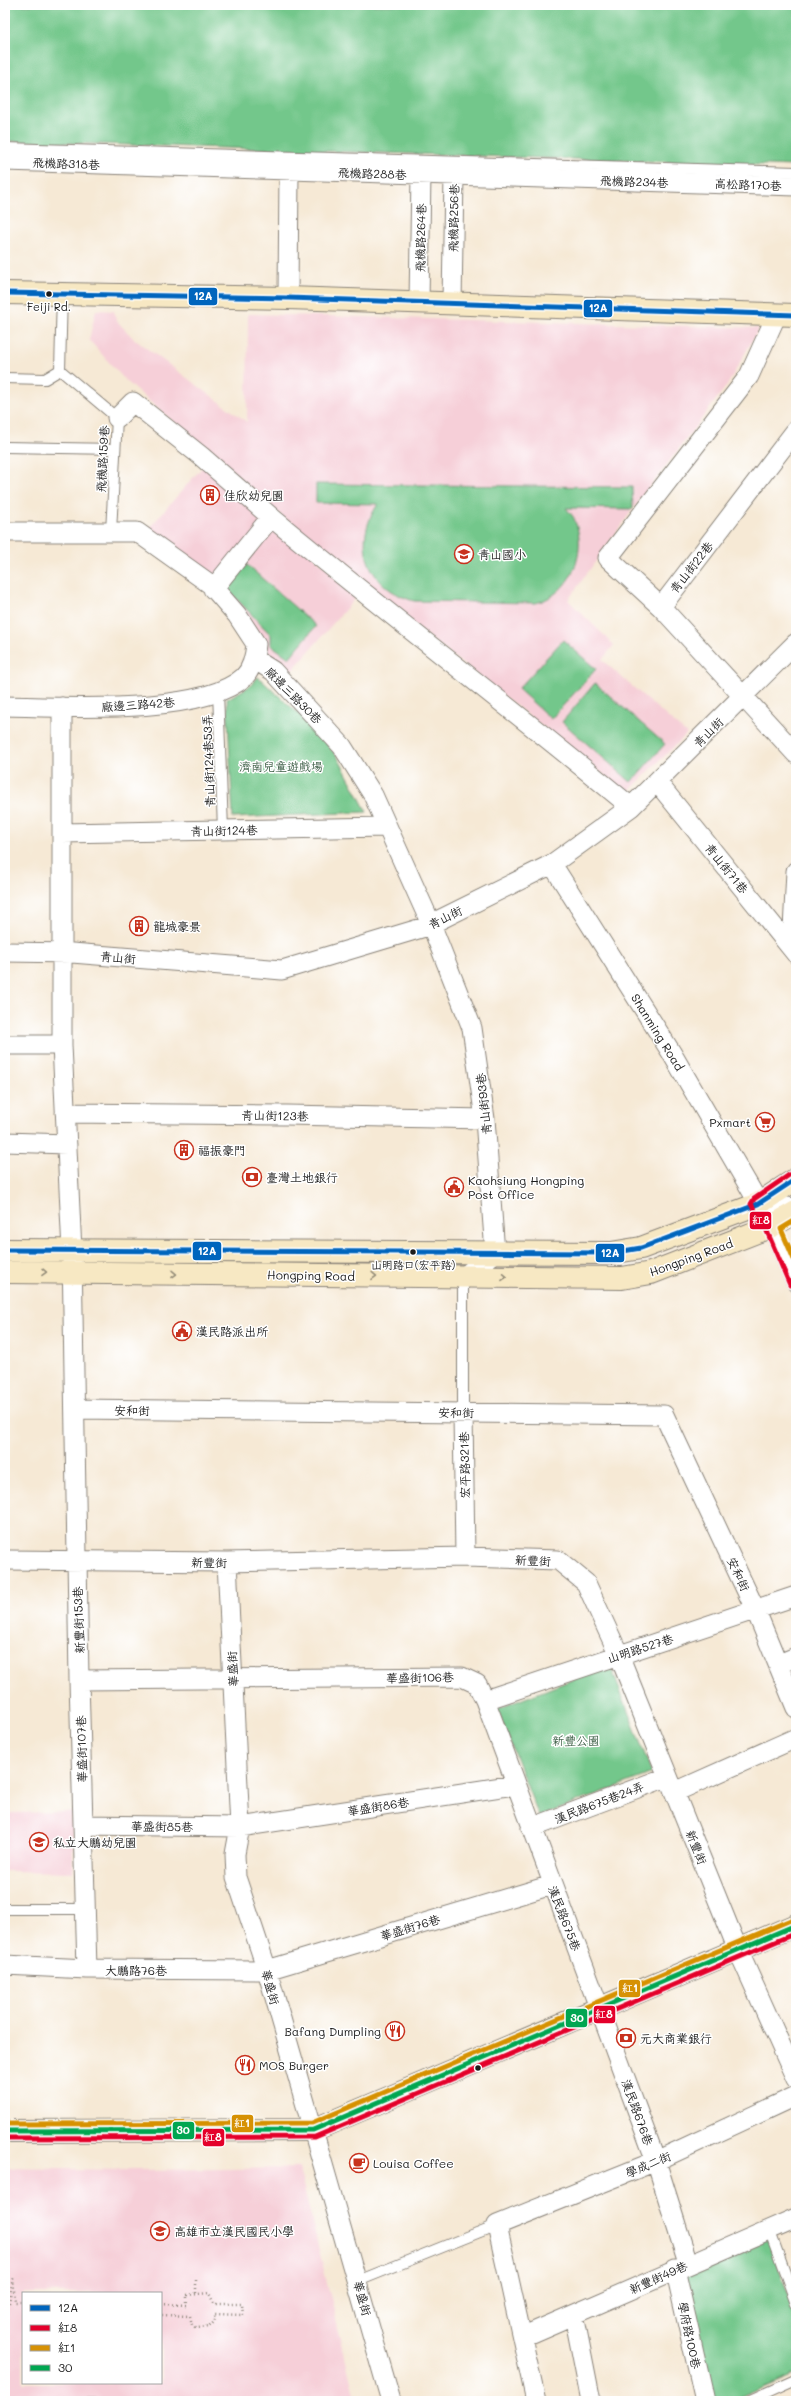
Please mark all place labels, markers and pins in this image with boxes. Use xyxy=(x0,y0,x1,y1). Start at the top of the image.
marker: Feiji Rd. xyxy=(44,289,54,299)
place label: Feiji Rd. xyxy=(27,299,71,314)
building icon: 佳欣幼兒園 xyxy=(199,484,221,506)
place label: 佳欣幼兒園 xyxy=(224,487,284,503)
school or university icon: 青山國小 xyxy=(453,543,475,565)
place label: 青山國小 xyxy=(478,546,526,562)
building icon: 龍城豪景 xyxy=(128,915,150,937)
place label: 龍城豪景 xyxy=(153,918,201,934)
supermarket icon: Pxmart xyxy=(754,1111,776,1133)
place label: Pxmart xyxy=(709,1114,751,1130)
building icon: 福振豪門 xyxy=(173,1139,195,1161)
place label: 福振豪門 xyxy=(198,1142,246,1158)
bank icon: 臺灣土地銀行 xyxy=(241,1166,263,1188)
place label: 臺灣土地銀行 xyxy=(266,1169,338,1185)
place label: Kaohsiung Hongping Post Office xyxy=(468,1172,584,1202)
public building icon: Kaohsiung Hongping Post Office xyxy=(443,1176,465,1198)
marker: 山明路口(宏平路) xyxy=(408,1247,418,1257)
place label: 山明路口(宏平路) xyxy=(371,1257,455,1272)
public building icon: 漢民路派出所 xyxy=(171,1320,193,1342)
place label: 漢民路派出所 xyxy=(196,1323,269,1339)
school or university icon: 私立大鵬幼兒園 xyxy=(28,1831,50,1853)
place label: 私立大鵬幼兒園 xyxy=(53,1834,137,1850)
restaurant icon: Bafang Dumpling xyxy=(384,2020,406,2042)
place label: Bafang Dumpling xyxy=(284,2023,381,2039)
bank icon: 元大商業銀行 xyxy=(615,2027,637,2049)
place label: 元大商業銀行 xyxy=(640,2030,712,2046)
restaurant icon: MOS Burger xyxy=(234,2054,256,2076)
place label: MOS Burger xyxy=(259,2057,329,2073)
unlabelled marker xyxy=(473,2063,483,2073)
cafe icon: Louisa Coffee xyxy=(348,2152,370,2174)
place label: Louisa Coffee xyxy=(373,2155,454,2171)
school or university icon: 高雄市立漢民國民小學 xyxy=(149,2220,171,2242)
place label: 高雄市立漢民國民小學 xyxy=(174,2223,294,2239)

